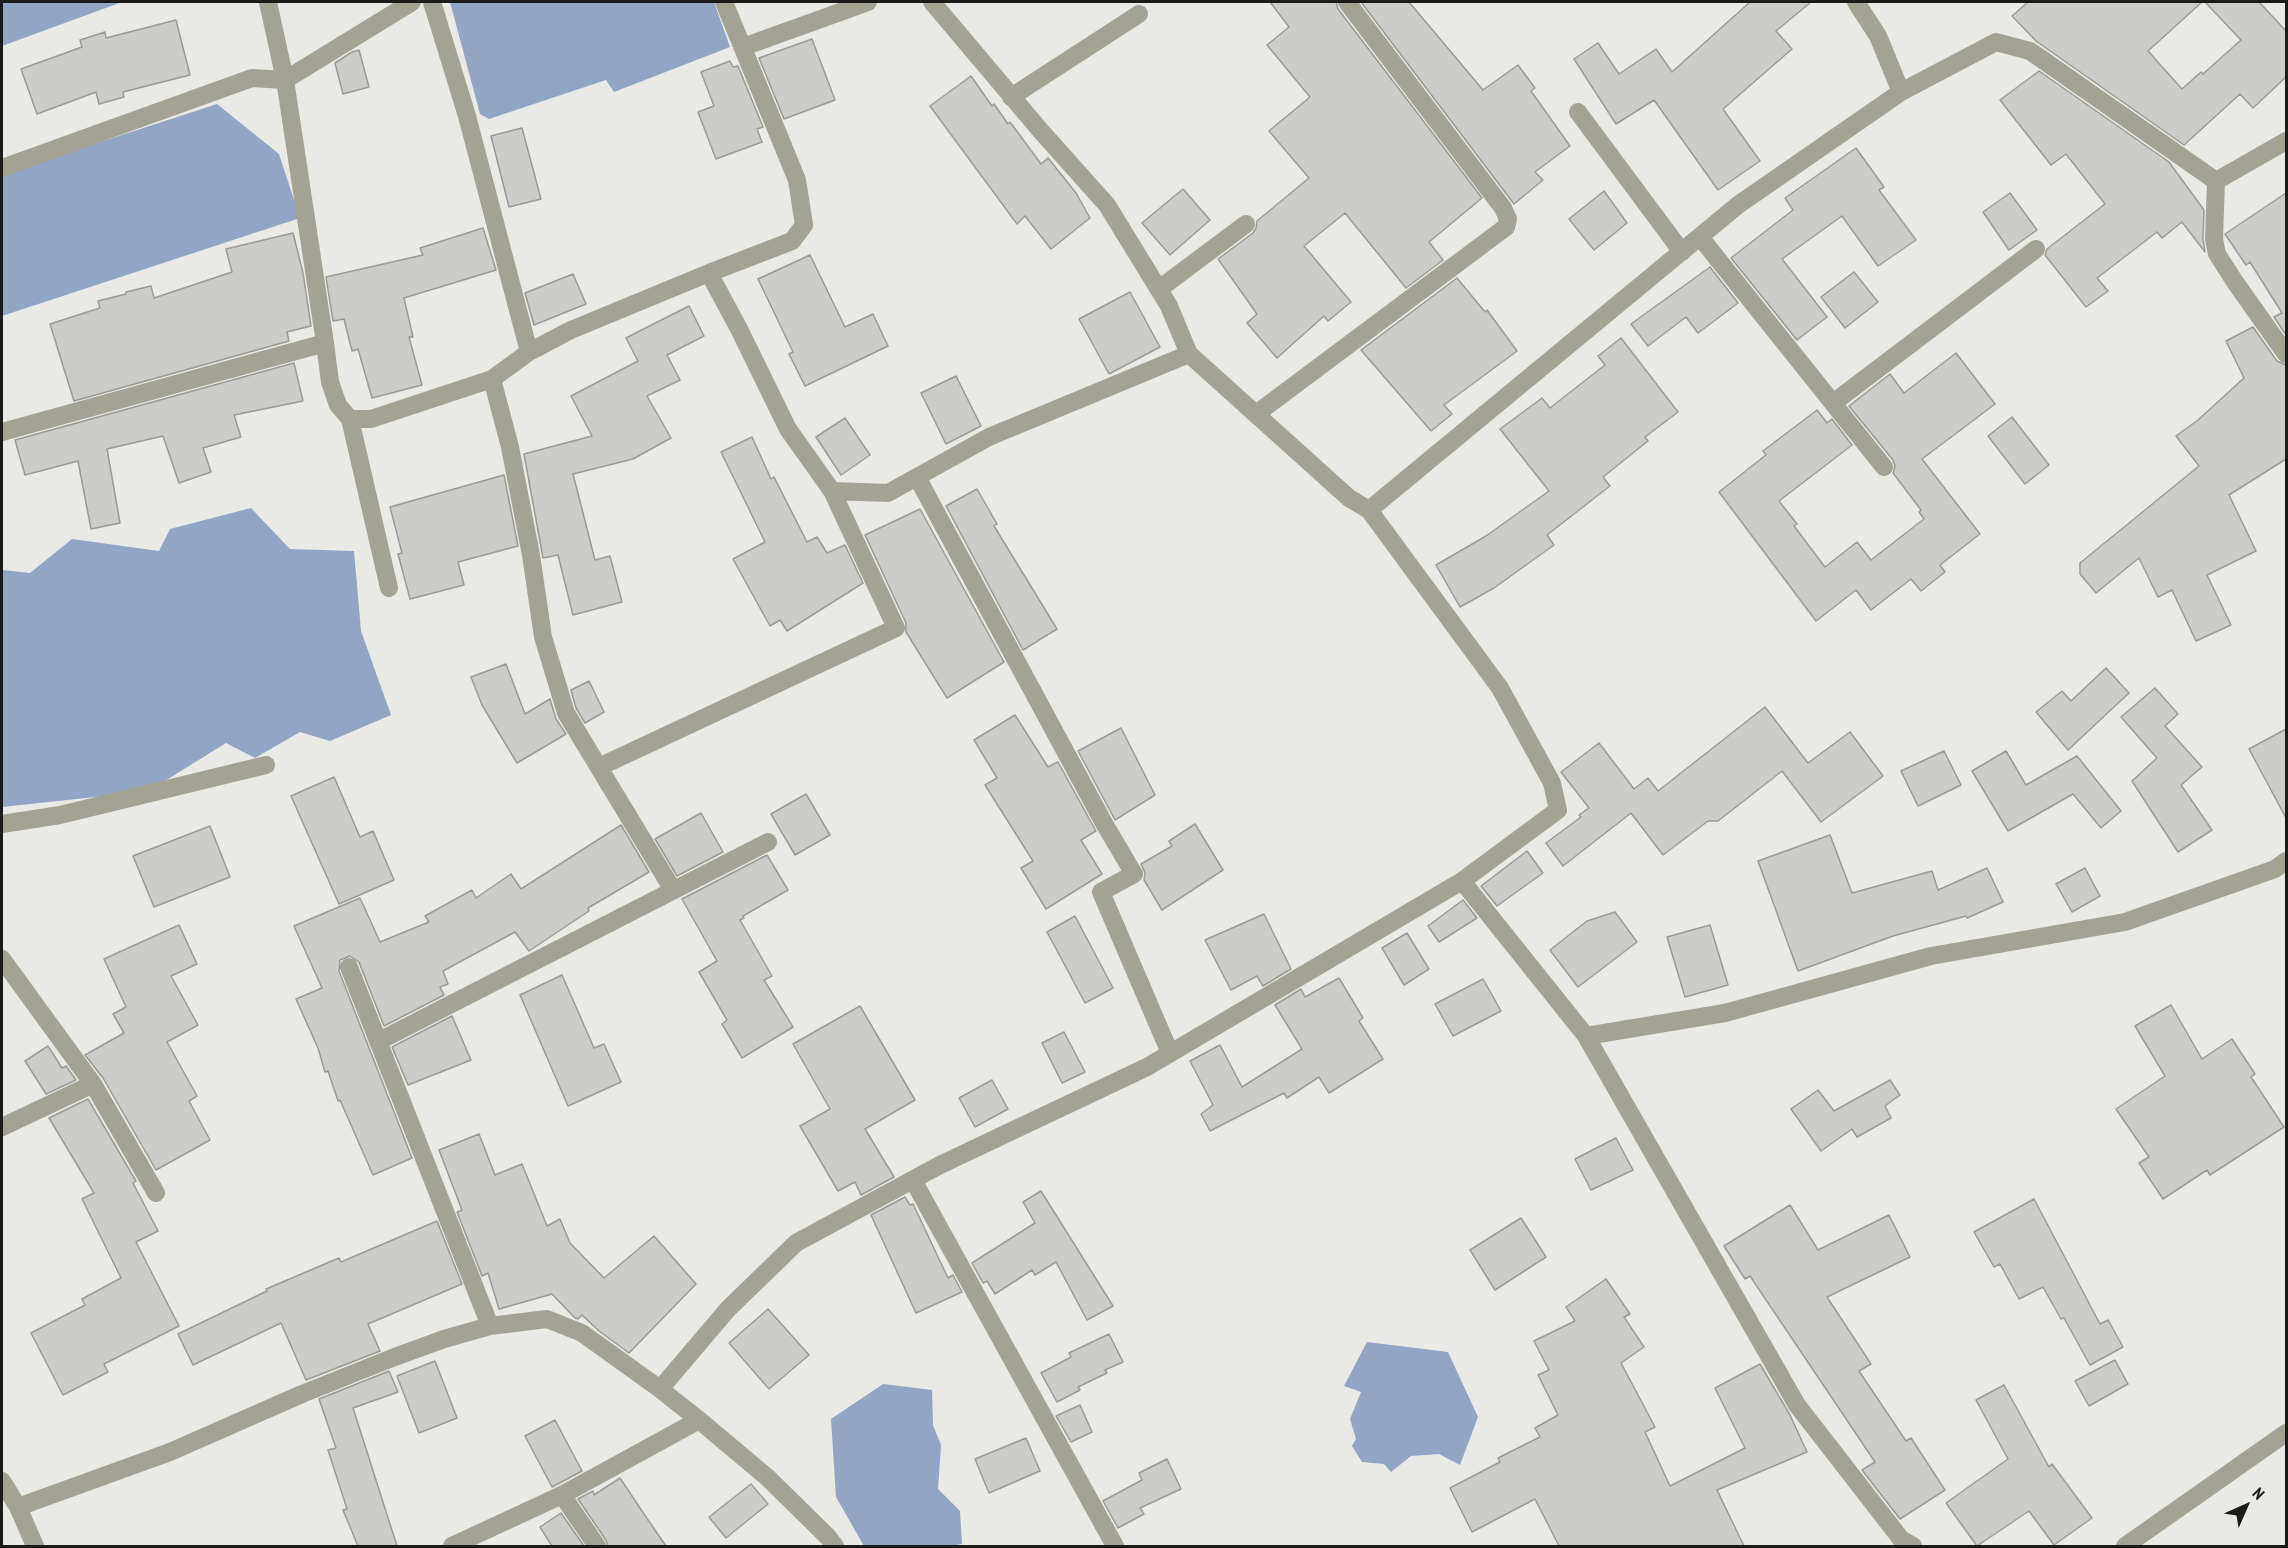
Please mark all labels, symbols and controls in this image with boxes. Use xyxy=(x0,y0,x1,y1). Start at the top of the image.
north arrow xyxy=(2216,1476,2276,1536)
text: N xyxy=(2249,1483,2269,1503)

